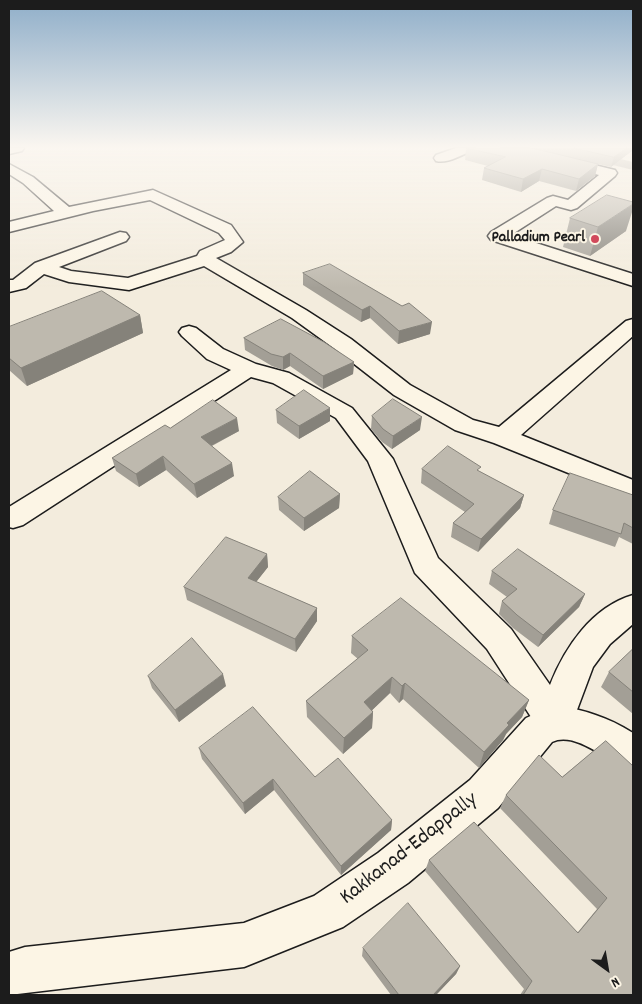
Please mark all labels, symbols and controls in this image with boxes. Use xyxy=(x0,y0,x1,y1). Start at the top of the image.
place label: Palladium Pearl xyxy=(492,229,585,249)
marker: Palladium Pearl xyxy=(589,233,601,245)
street label: Kakkanad-Edappally xyxy=(336,788,484,912)
north arrow xyxy=(582,944,632,994)
text: N xyxy=(607,971,623,992)

